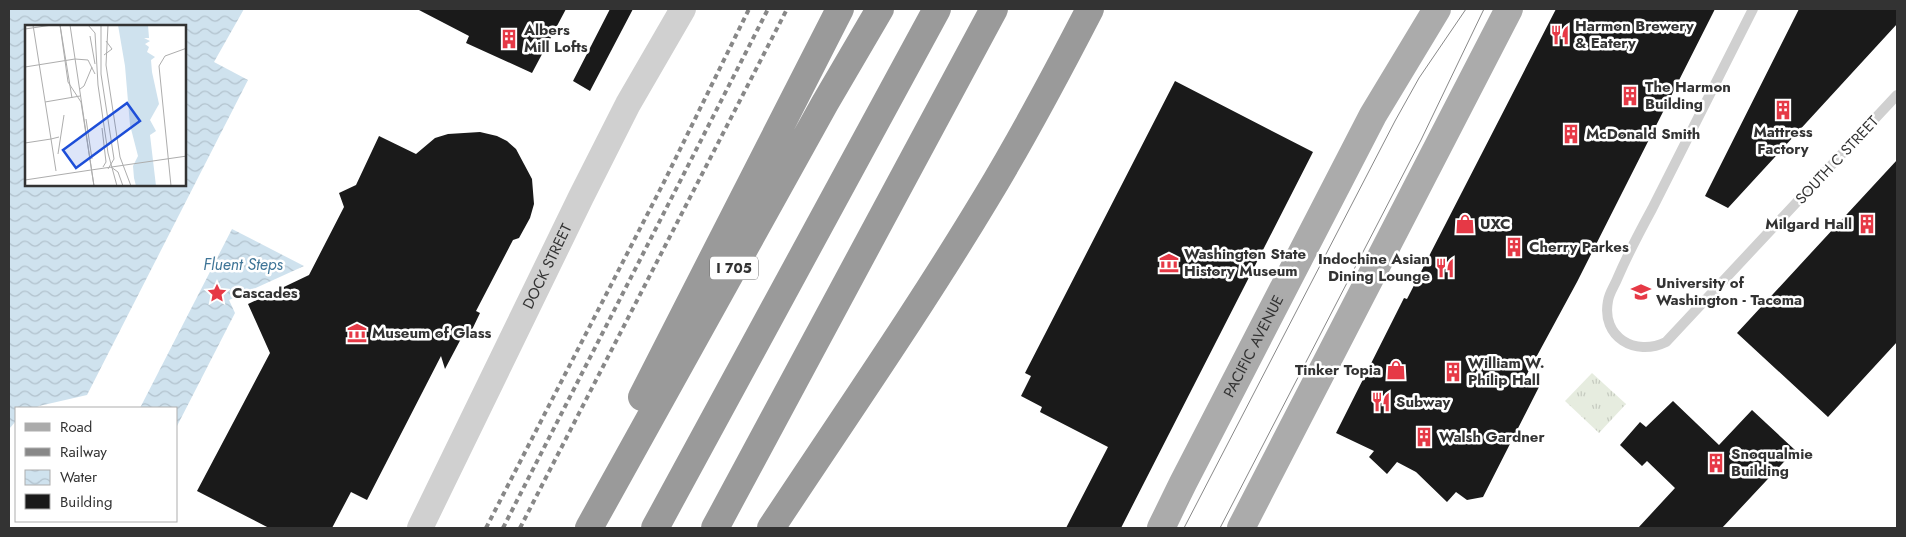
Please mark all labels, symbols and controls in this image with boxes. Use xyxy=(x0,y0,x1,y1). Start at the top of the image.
place label: Harmon Brewery & Eatery xyxy=(1575,15,1694,54)
place label: Albers Mill Lofts xyxy=(523,19,588,58)
restaurant icon: Harmon Brewery & Eatery xyxy=(1549,24,1571,46)
inset map xyxy=(25,25,186,186)
building icon: Albers Mill Lofts xyxy=(498,28,520,50)
place label: The Harmon Building xyxy=(1645,76,1731,115)
building icon: The Harmon Building xyxy=(1619,85,1641,107)
building icon: Mattress Factory xyxy=(1772,99,1794,121)
street label: SOUTH C STREET xyxy=(1790,111,1884,209)
place label: Mattress Factory xyxy=(1753,121,1813,160)
building icon: McDonald Smith xyxy=(1560,123,1582,145)
place label: McDonald Smith xyxy=(1586,123,1700,145)
shop icon: UXC xyxy=(1454,213,1476,235)
place label: UXC xyxy=(1480,213,1511,235)
place label: Milgard Hall xyxy=(1765,213,1852,235)
building icon: Milgard Hall xyxy=(1856,213,1878,235)
street label: DOCK STREET xyxy=(517,220,577,313)
building icon: Cherry Parkes xyxy=(1503,236,1525,258)
place label: Cherry Parkes xyxy=(1529,236,1629,258)
place label: Washington State History Museum xyxy=(1184,243,1307,282)
place label: Indochine Asian Dining Lounge xyxy=(1318,248,1430,287)
museum icon: Washington State History Museum xyxy=(1158,252,1180,274)
water label: Fluent Steps xyxy=(203,253,283,276)
road number: I 705 xyxy=(710,256,758,280)
restaurant icon: Indochine Asian Dining Lounge xyxy=(1434,257,1456,279)
place label: University of Washington - Tacoma xyxy=(1656,272,1802,311)
school or university icon: University of Washington - Tacoma xyxy=(1630,281,1652,303)
place icon: Cascades xyxy=(206,282,228,304)
place label: Cascades xyxy=(232,282,298,304)
street label: PACIFIC AVENUE xyxy=(1218,291,1289,401)
museum icon: Museum of Glass xyxy=(346,322,368,344)
place label: Museum of Glass xyxy=(372,322,492,344)
place label: William W. Philip Hall xyxy=(1468,352,1545,391)
place label: Tinker Topia xyxy=(1295,359,1381,381)
shop icon: Tinker Topia xyxy=(1385,359,1407,381)
building icon: William W. Philip Hall xyxy=(1442,361,1464,383)
restaurant icon: Subway xyxy=(1370,391,1392,413)
place label: Subway xyxy=(1396,391,1450,413)
legend xyxy=(15,407,178,522)
text: Road xyxy=(60,416,92,438)
building icon: Walsh Gardner xyxy=(1413,426,1435,448)
place label: Walsh Gardner xyxy=(1439,426,1545,448)
text: Railway xyxy=(60,441,107,463)
place label: Snoqualmie Building xyxy=(1731,443,1813,482)
building icon: Snoqualmie Building xyxy=(1705,452,1727,474)
text: Water xyxy=(60,466,98,488)
text: Building xyxy=(60,491,112,513)

